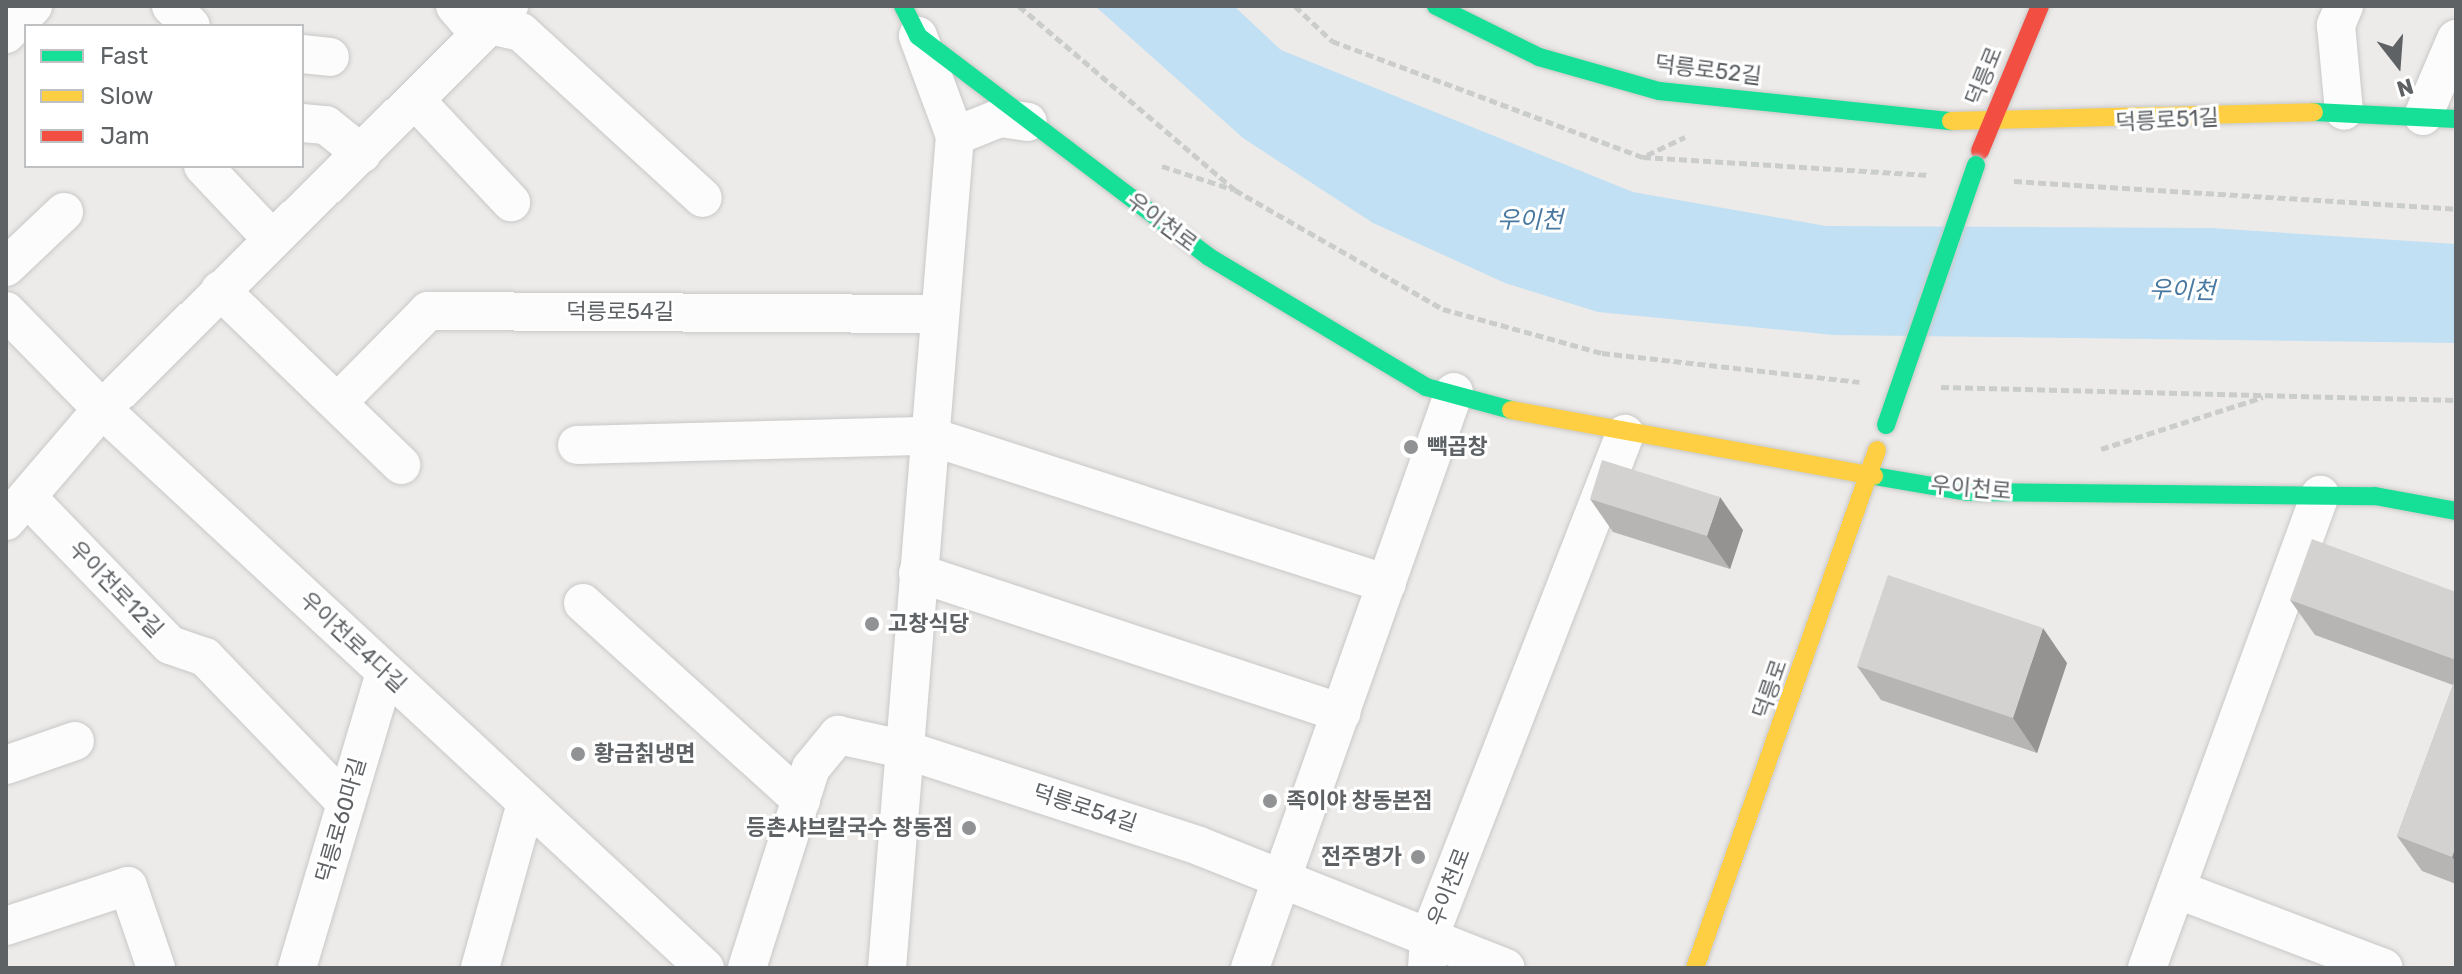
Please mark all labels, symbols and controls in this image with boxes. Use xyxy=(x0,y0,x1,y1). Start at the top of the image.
legend xyxy=(24,24,304,168)
north arrow xyxy=(2358,24,2438,104)
text: Fast xyxy=(100,42,148,70)
street label: 덕릉로 xyxy=(1960,43,2008,109)
street label: 덕릉로52길 xyxy=(1653,50,1763,90)
text: N xyxy=(2394,72,2417,103)
text: Slow xyxy=(100,82,153,110)
street label: 덕릉로51길 xyxy=(2115,104,2219,136)
text: Jam xyxy=(100,122,150,150)
street label: 우이천로 xyxy=(1122,187,1202,257)
water label: 우이천 xyxy=(1497,207,1563,235)
water label: 우이천 xyxy=(2149,276,2215,306)
street label: 덕릉로54길 xyxy=(566,299,674,325)
place label: 빽곱창 xyxy=(1427,434,1488,460)
marker: 빽곱창 xyxy=(1402,438,1420,456)
street label: 우이천로 xyxy=(1930,471,2012,505)
street label: 우이천로12길 xyxy=(64,535,168,643)
street label: 우이천로4다길 xyxy=(295,586,411,698)
place label: 고창식당 xyxy=(888,611,969,637)
marker: 고창식당 xyxy=(863,615,881,633)
street label: 덕릉로 xyxy=(1748,656,1792,722)
place label: 황금칡냉면 xyxy=(594,741,695,767)
marker: 황금칡냉면 xyxy=(569,745,587,763)
street label: 덕릉로60마길 xyxy=(311,755,371,885)
street label: 덕릉로54길 xyxy=(1030,779,1140,837)
place label: 족이야 창동본점 xyxy=(1286,788,1432,814)
marker: 족이야 창동본점 xyxy=(1261,792,1279,810)
place label: 등촌샤브칼국수 창동점 xyxy=(746,815,953,841)
marker: 등촌샤브칼국수 창동점 xyxy=(960,819,978,837)
place label: 전주명가 xyxy=(1321,844,1402,870)
street label: 우이천로 xyxy=(1422,844,1476,930)
marker: 전주명가 xyxy=(1409,848,1427,866)

